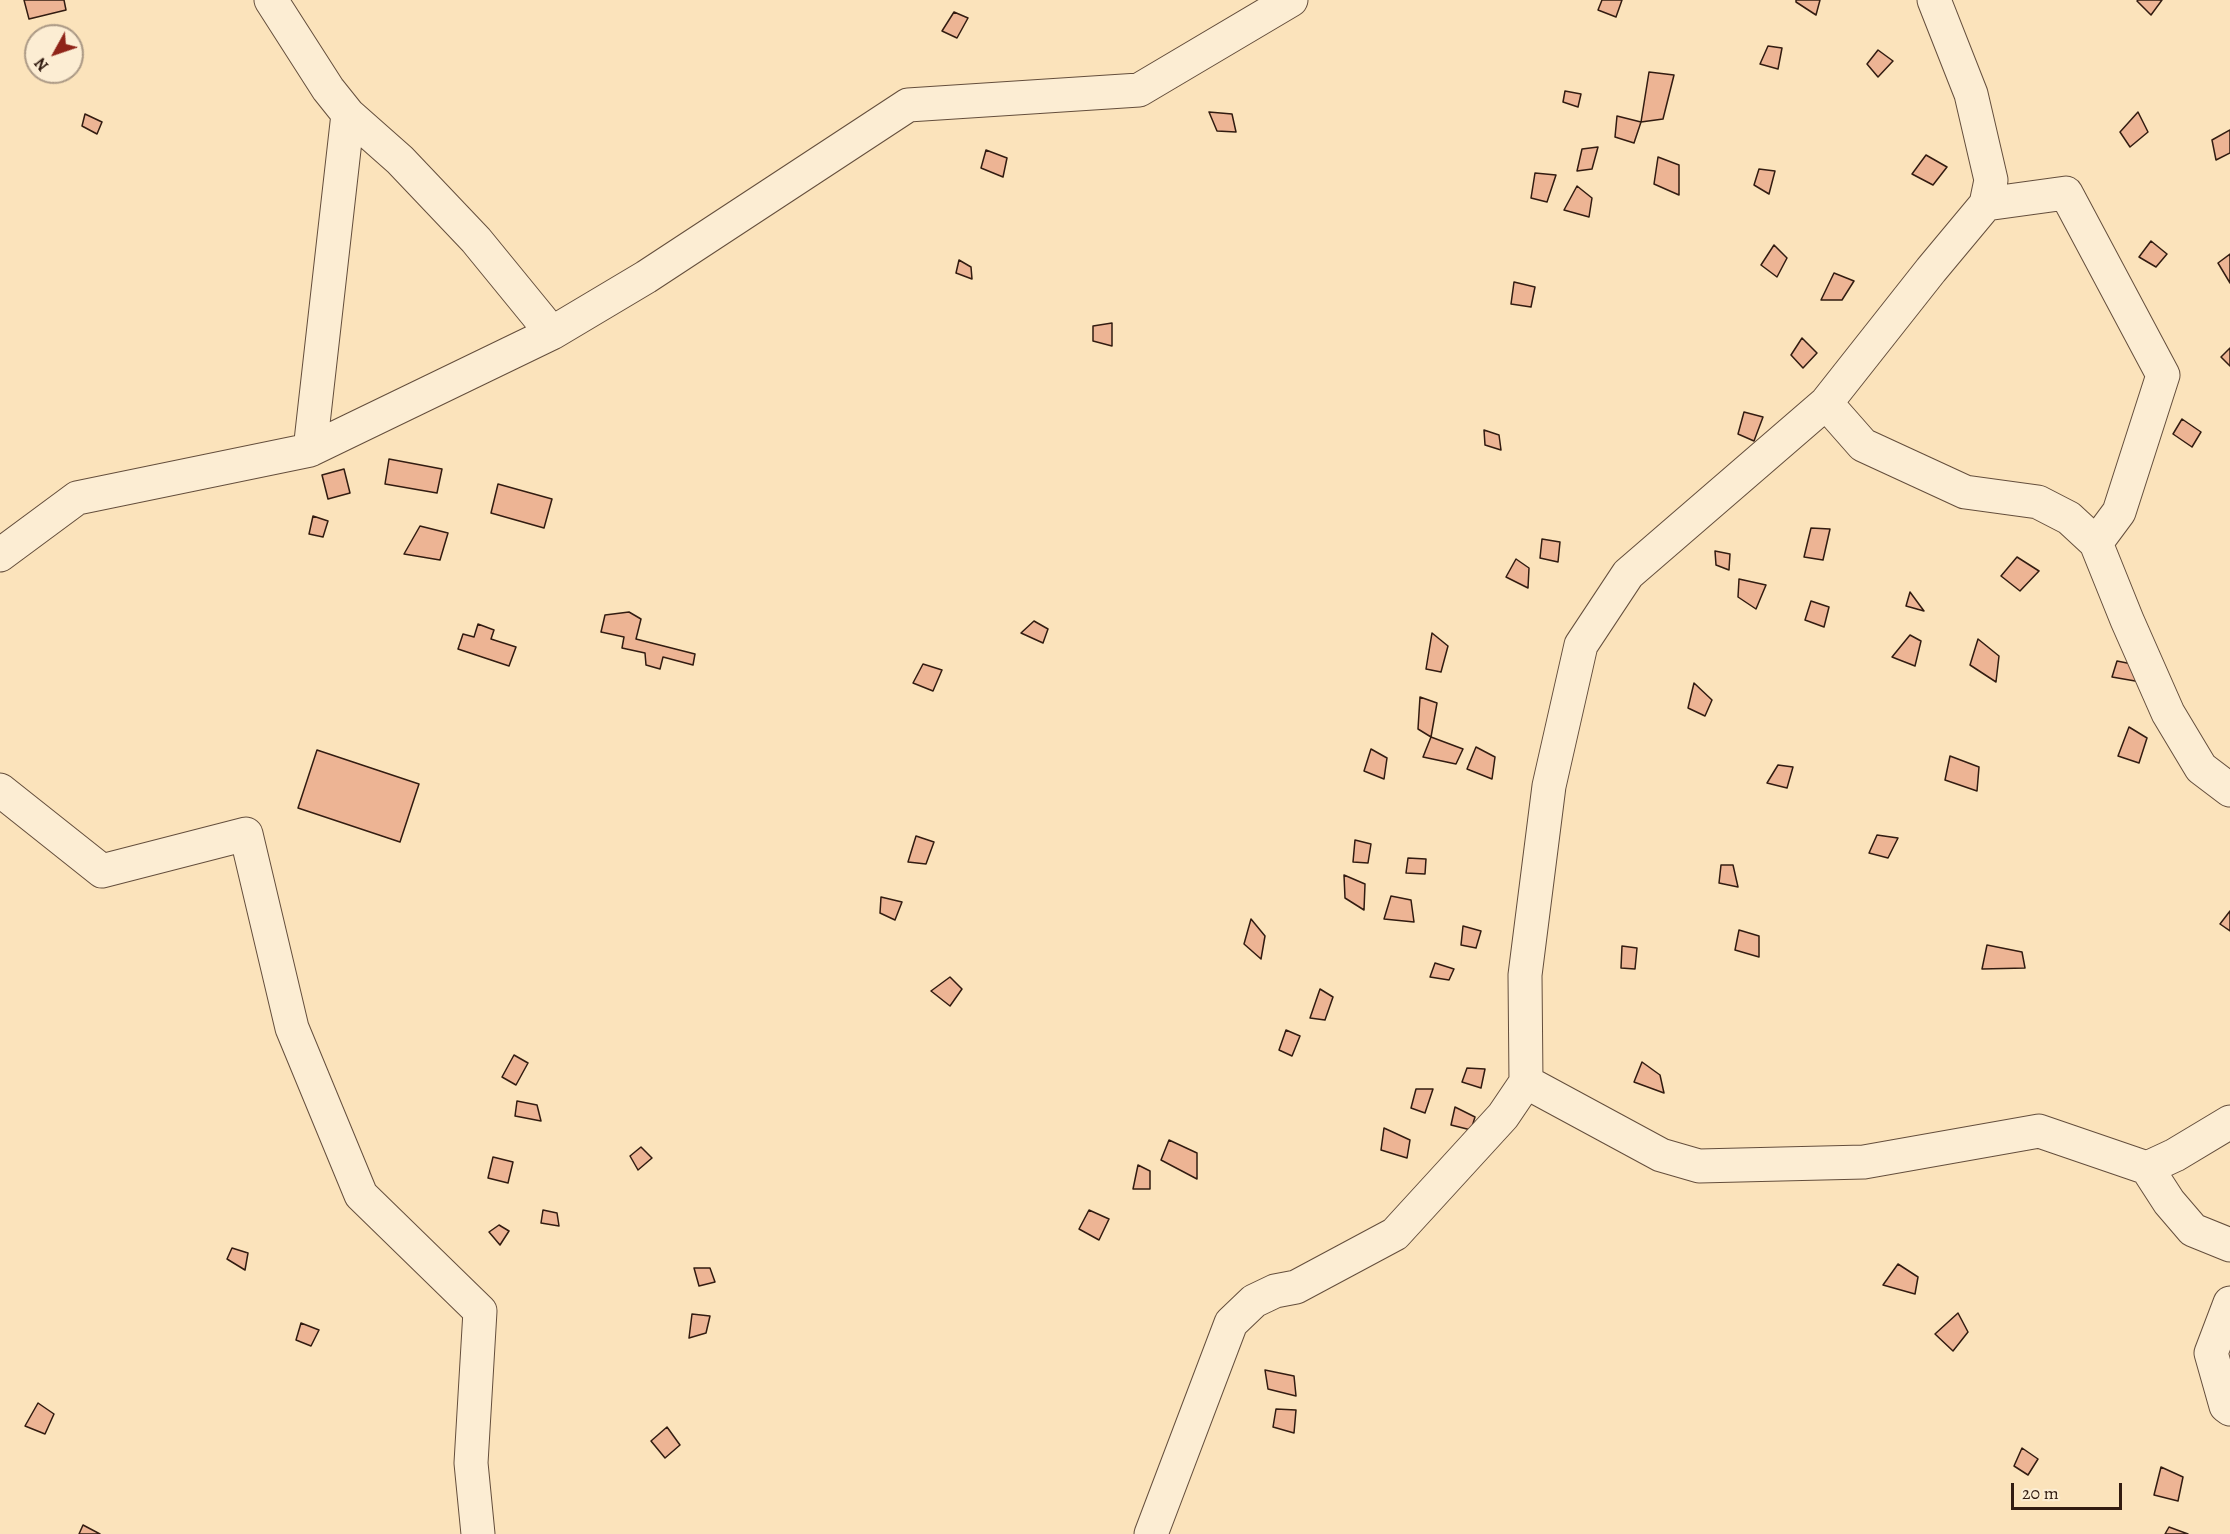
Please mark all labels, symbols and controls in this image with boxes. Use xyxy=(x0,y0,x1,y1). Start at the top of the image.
north arrow xyxy=(24,24,84,84)
text: N xyxy=(30,53,54,76)
scale bar xyxy=(2014,1471,2125,1509)
text: 20 m xyxy=(2022,1481,2059,1505)

